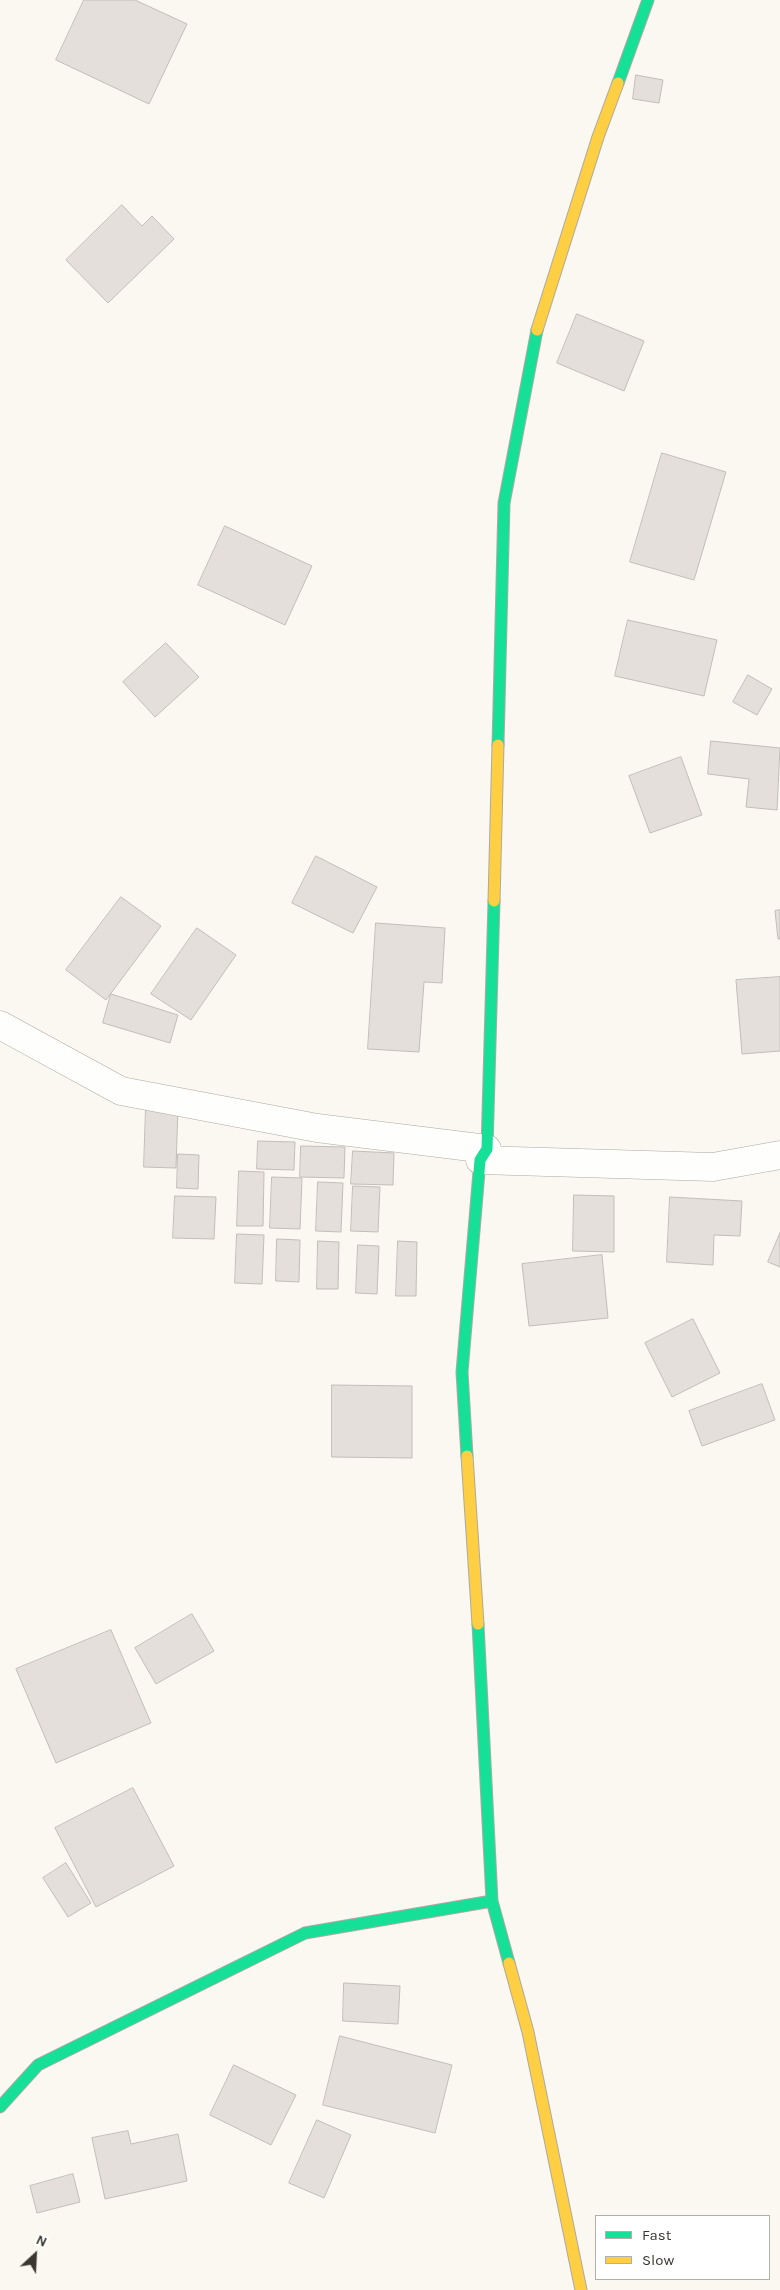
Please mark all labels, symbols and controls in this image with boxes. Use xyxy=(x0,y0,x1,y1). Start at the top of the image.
legend xyxy=(595,2215,770,2280)
text: Fast xyxy=(642,2226,671,2244)
north arrow xyxy=(10,2230,60,2280)
text: N xyxy=(33,2231,50,2251)
text: Slow xyxy=(642,2251,674,2269)

